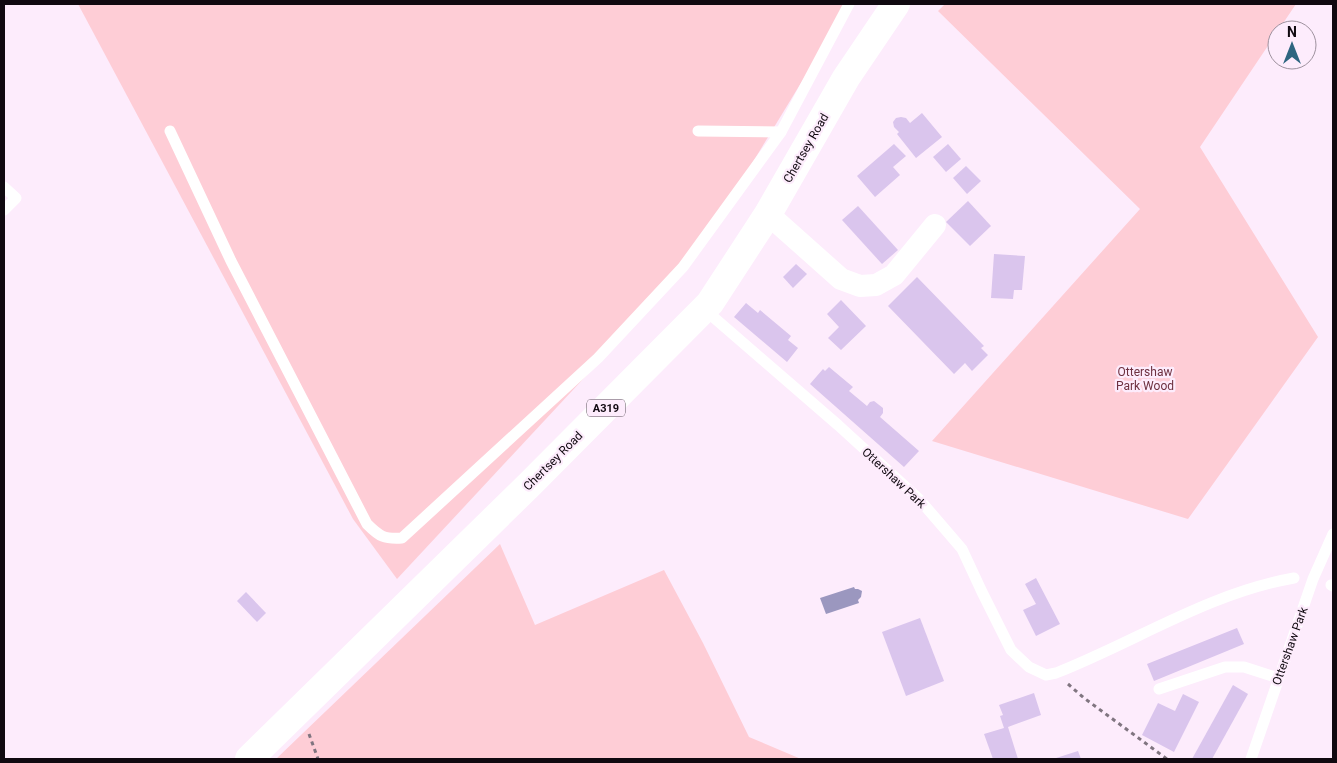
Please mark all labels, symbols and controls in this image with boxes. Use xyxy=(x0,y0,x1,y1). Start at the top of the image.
north arrow xyxy=(1267,20,1317,70)
text: N xyxy=(1287,24,1297,40)
street label: Chertsey Road xyxy=(781,111,831,185)
park label: Ottershaw Park Wood xyxy=(1116,365,1174,393)
road number: A319 xyxy=(587,399,625,416)
street label: Chertsey Road xyxy=(521,429,585,493)
street label: Ottershaw Park xyxy=(859,445,929,512)
street label: Ottershaw Park xyxy=(1269,604,1311,687)

